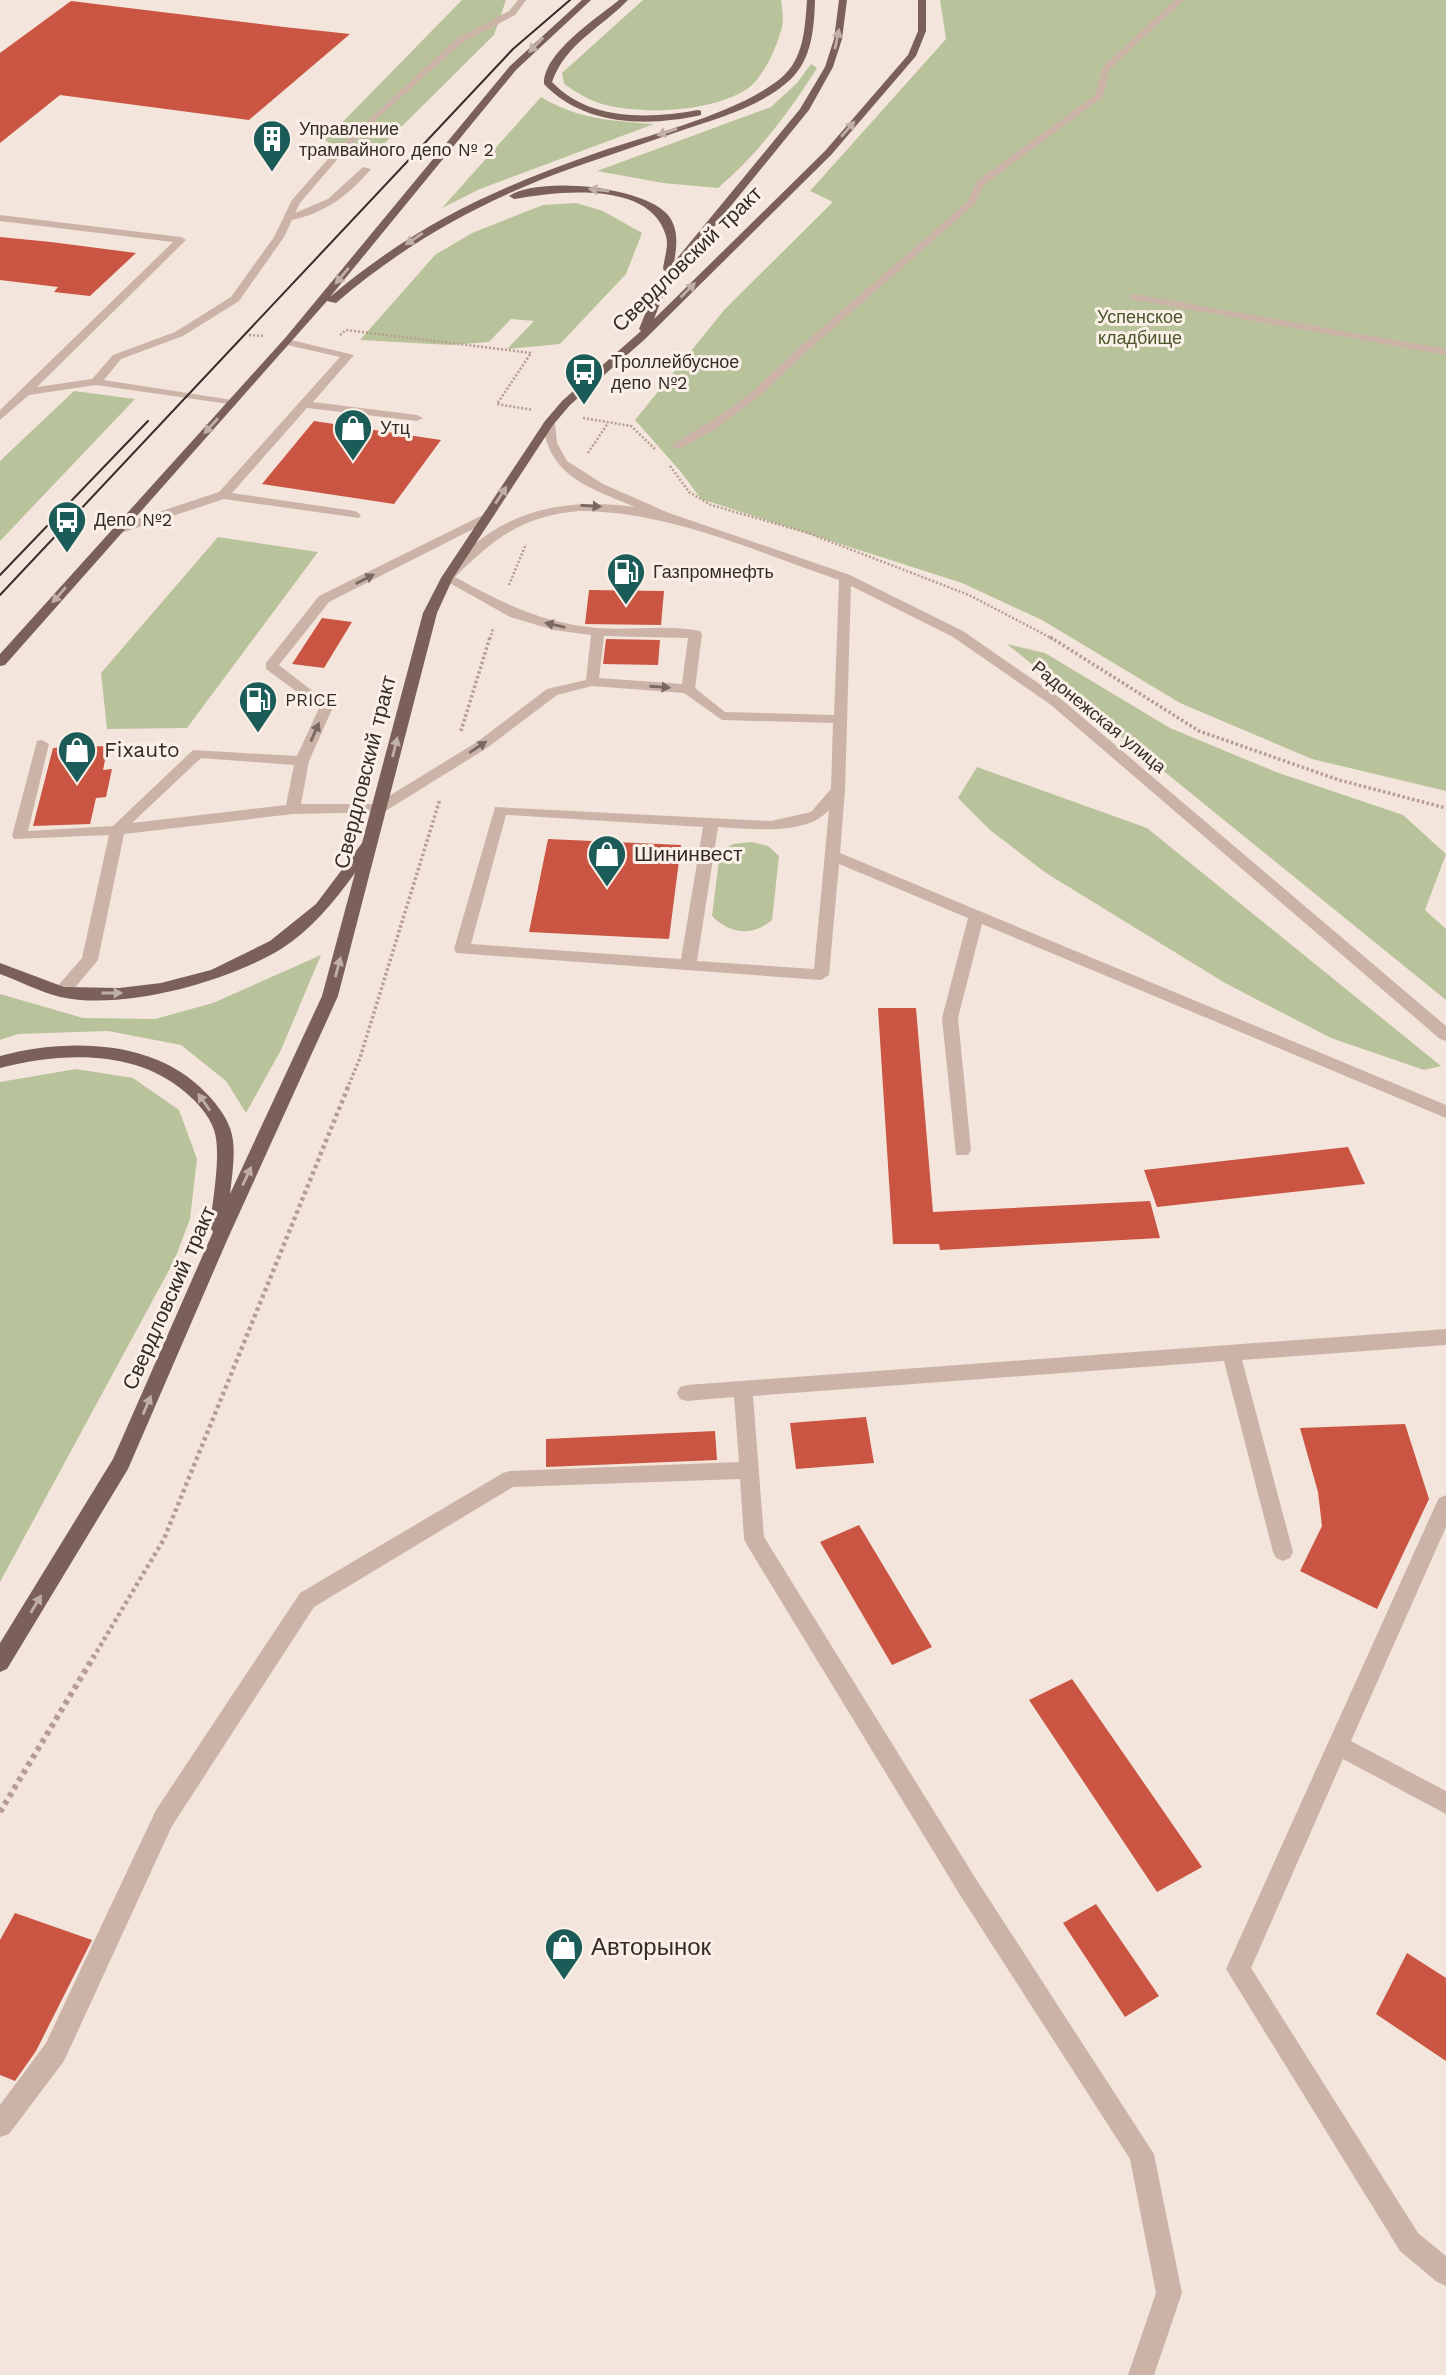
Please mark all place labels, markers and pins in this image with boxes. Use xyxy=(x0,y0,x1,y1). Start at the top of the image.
building icon: Управление трамвайного депо № 2 xyxy=(251,118,293,173)
place label: Управление трамвайного депо № 2 xyxy=(299,118,494,160)
bus stop icon: Троллейбусное депо №2 xyxy=(563,351,605,406)
place label: Троллейбусное депо №2 xyxy=(611,351,739,393)
shop icon: Утц xyxy=(332,407,374,462)
place label: Утц xyxy=(380,417,410,438)
bus stop icon: Депо №2 xyxy=(46,499,88,554)
place label: Депо №2 xyxy=(94,509,172,530)
fuel station icon: Газпромнефть xyxy=(605,551,647,606)
place label: Газпромнефть xyxy=(653,561,774,582)
fuel station icon: PRICE xyxy=(237,679,279,734)
place label: PRICE xyxy=(285,689,337,710)
shop icon: Fixauto xyxy=(56,729,98,784)
place label: Fixauto xyxy=(104,737,180,762)
shop icon: Шининвест xyxy=(586,833,628,888)
place label: Шининвест xyxy=(634,841,743,866)
shop icon: Авторынок xyxy=(543,1926,585,1981)
place label: Авторынок xyxy=(591,1933,712,1961)

